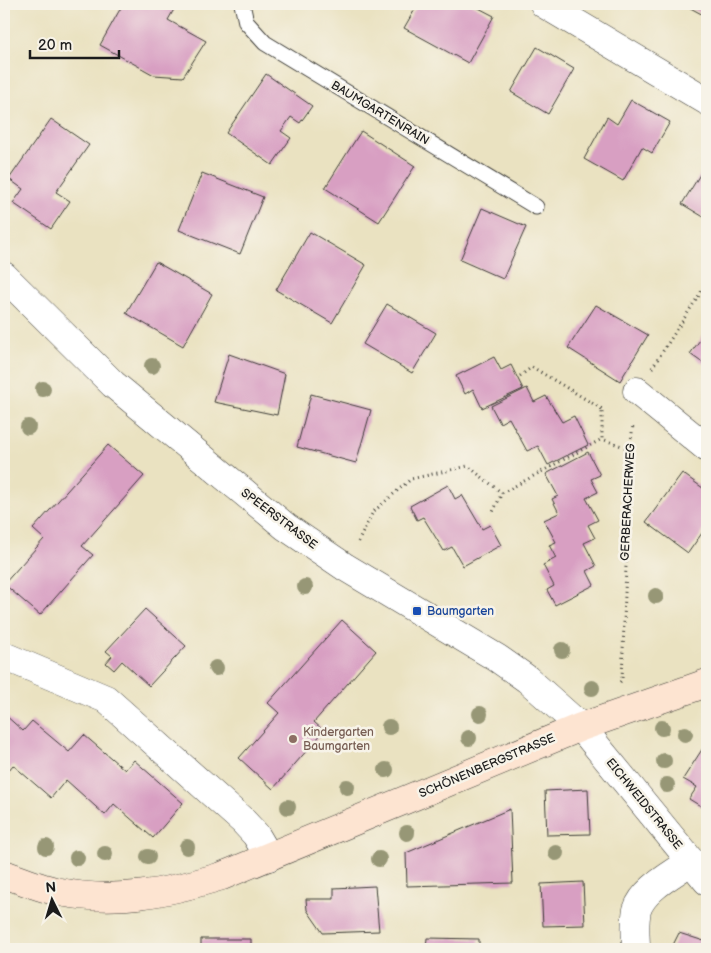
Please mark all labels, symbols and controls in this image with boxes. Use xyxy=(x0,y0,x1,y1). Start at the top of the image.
scale bar xyxy=(30,28,119,60)
text: 20 m xyxy=(38,36,72,55)
street label: BAUMGARTENRAIN xyxy=(328,78,432,148)
street label: GERBERACHERWEG xyxy=(617,443,639,561)
street label: SPEERSTRASSE xyxy=(238,485,320,553)
place label: Baumgarten xyxy=(427,604,494,619)
marker: Baumgarten xyxy=(411,605,423,617)
place label: Kindergarten Baumgarten xyxy=(303,725,374,754)
street label: SCHÖNENBERGSTRASSE xyxy=(416,730,557,801)
marker: Kindergarten Baumgarten xyxy=(287,733,299,745)
street label: EICHWEIDSTRASSE xyxy=(603,755,685,853)
north arrow xyxy=(28,876,78,926)
text: N xyxy=(45,879,57,896)

